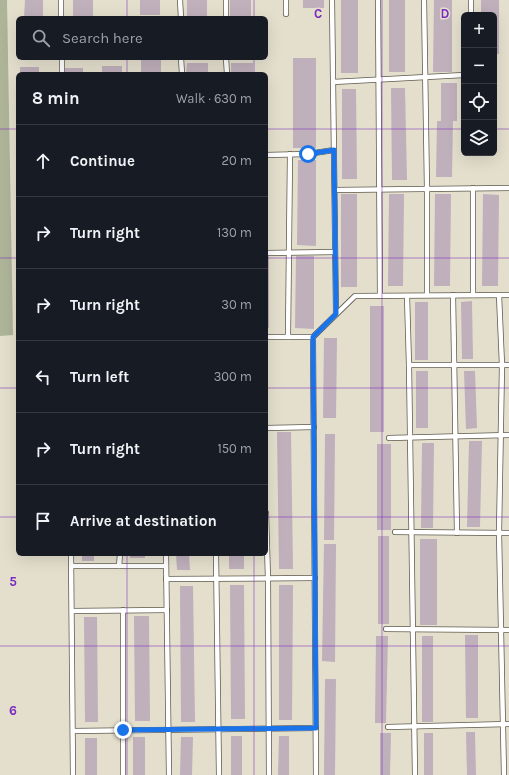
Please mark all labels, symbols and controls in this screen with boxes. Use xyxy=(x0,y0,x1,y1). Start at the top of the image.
text: C xyxy=(314,6,322,21)
text: D xyxy=(441,6,450,21)
map controls xyxy=(461,12,497,156)
button: + xyxy=(461,12,497,48)
search box xyxy=(16,16,268,60)
icon: search xyxy=(30,27,52,49)
text: Search here xyxy=(62,29,143,47)
button: − xyxy=(461,48,497,84)
button: locate xyxy=(461,84,497,120)
text: 8 min xyxy=(32,88,80,108)
text: Walk · 630 m xyxy=(176,91,252,106)
button: layers xyxy=(461,120,497,156)
route start xyxy=(299,145,317,163)
icon: ahead xyxy=(32,150,54,172)
text: Continue xyxy=(70,152,135,170)
text: 20 m xyxy=(222,153,252,168)
icon: right xyxy=(32,222,54,244)
text: Turn right xyxy=(70,224,140,242)
text: 130 m xyxy=(217,225,252,240)
icon: right xyxy=(32,294,54,316)
text: Turn right xyxy=(70,296,140,314)
text: 30 m xyxy=(221,297,252,312)
icon: left xyxy=(32,366,54,388)
text: Turn left xyxy=(70,368,129,386)
text: 300 m xyxy=(214,369,252,384)
icon: right xyxy=(32,438,54,460)
text: Turn right xyxy=(70,440,140,458)
text: 150 m xyxy=(217,441,252,456)
icon: arrive xyxy=(32,510,54,532)
text: Arrive at destination xyxy=(70,512,217,530)
text: 5 xyxy=(9,574,17,589)
text: 6 xyxy=(9,703,17,718)
route end xyxy=(114,721,132,739)

